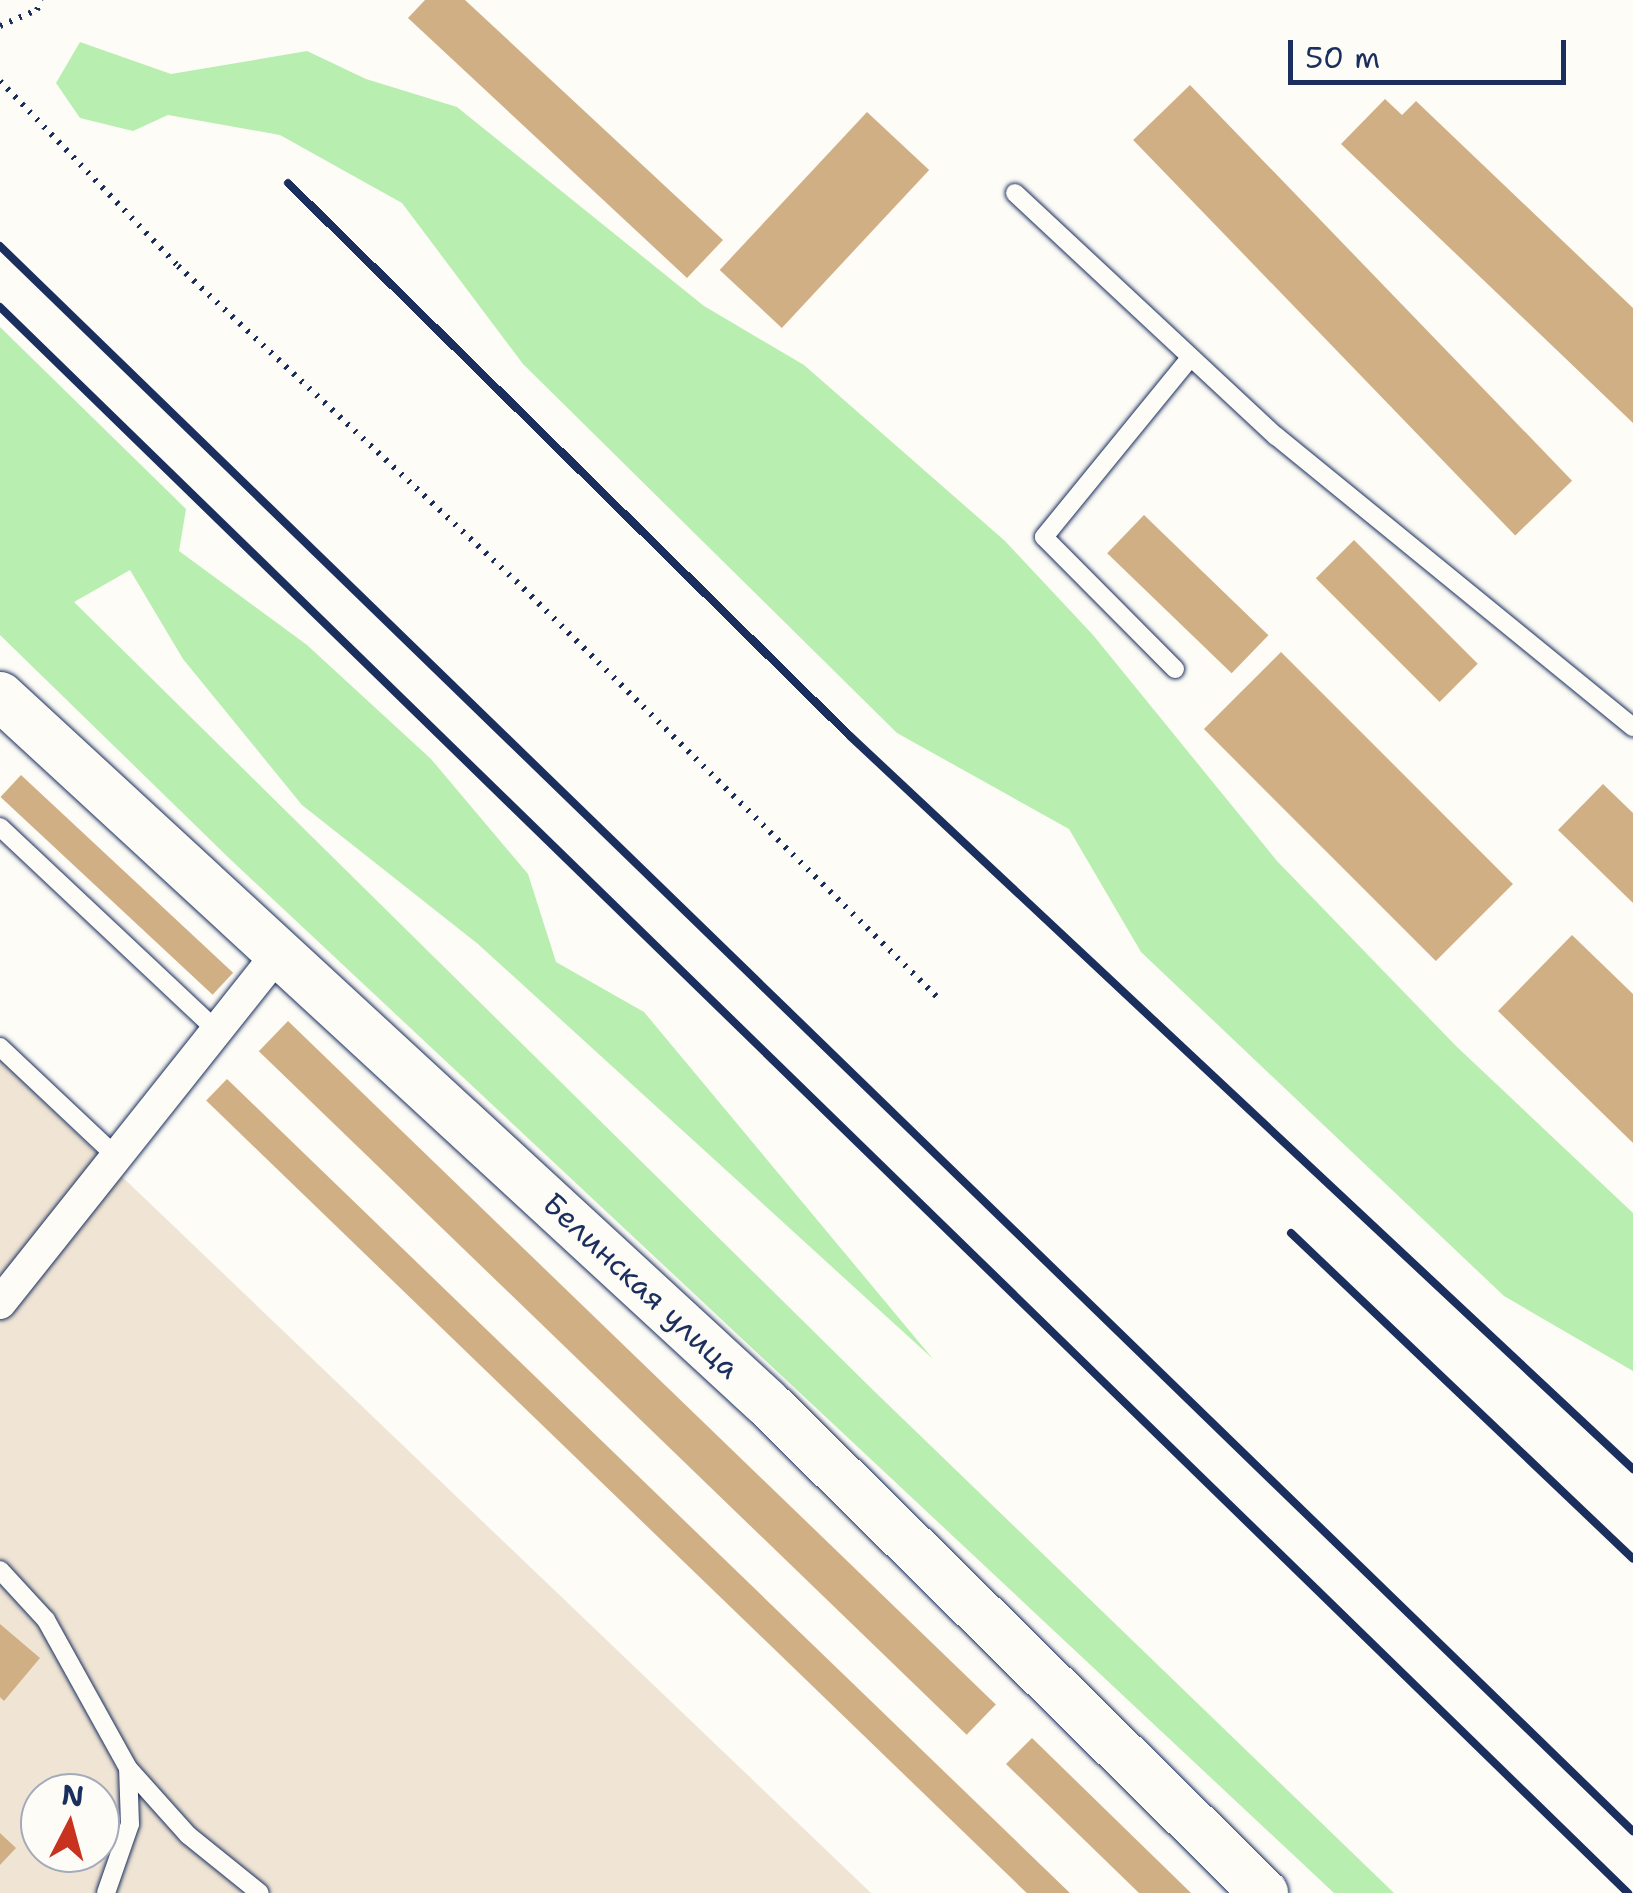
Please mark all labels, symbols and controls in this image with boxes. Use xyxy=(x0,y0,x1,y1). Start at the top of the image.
scale bar xyxy=(1293,20,1570,82)
text: 50 m xyxy=(1305,37,1380,78)
street label: Белинская улица xyxy=(535,1186,747,1386)
north arrow xyxy=(20,1773,120,1873)
text: N xyxy=(60,1775,86,1815)

